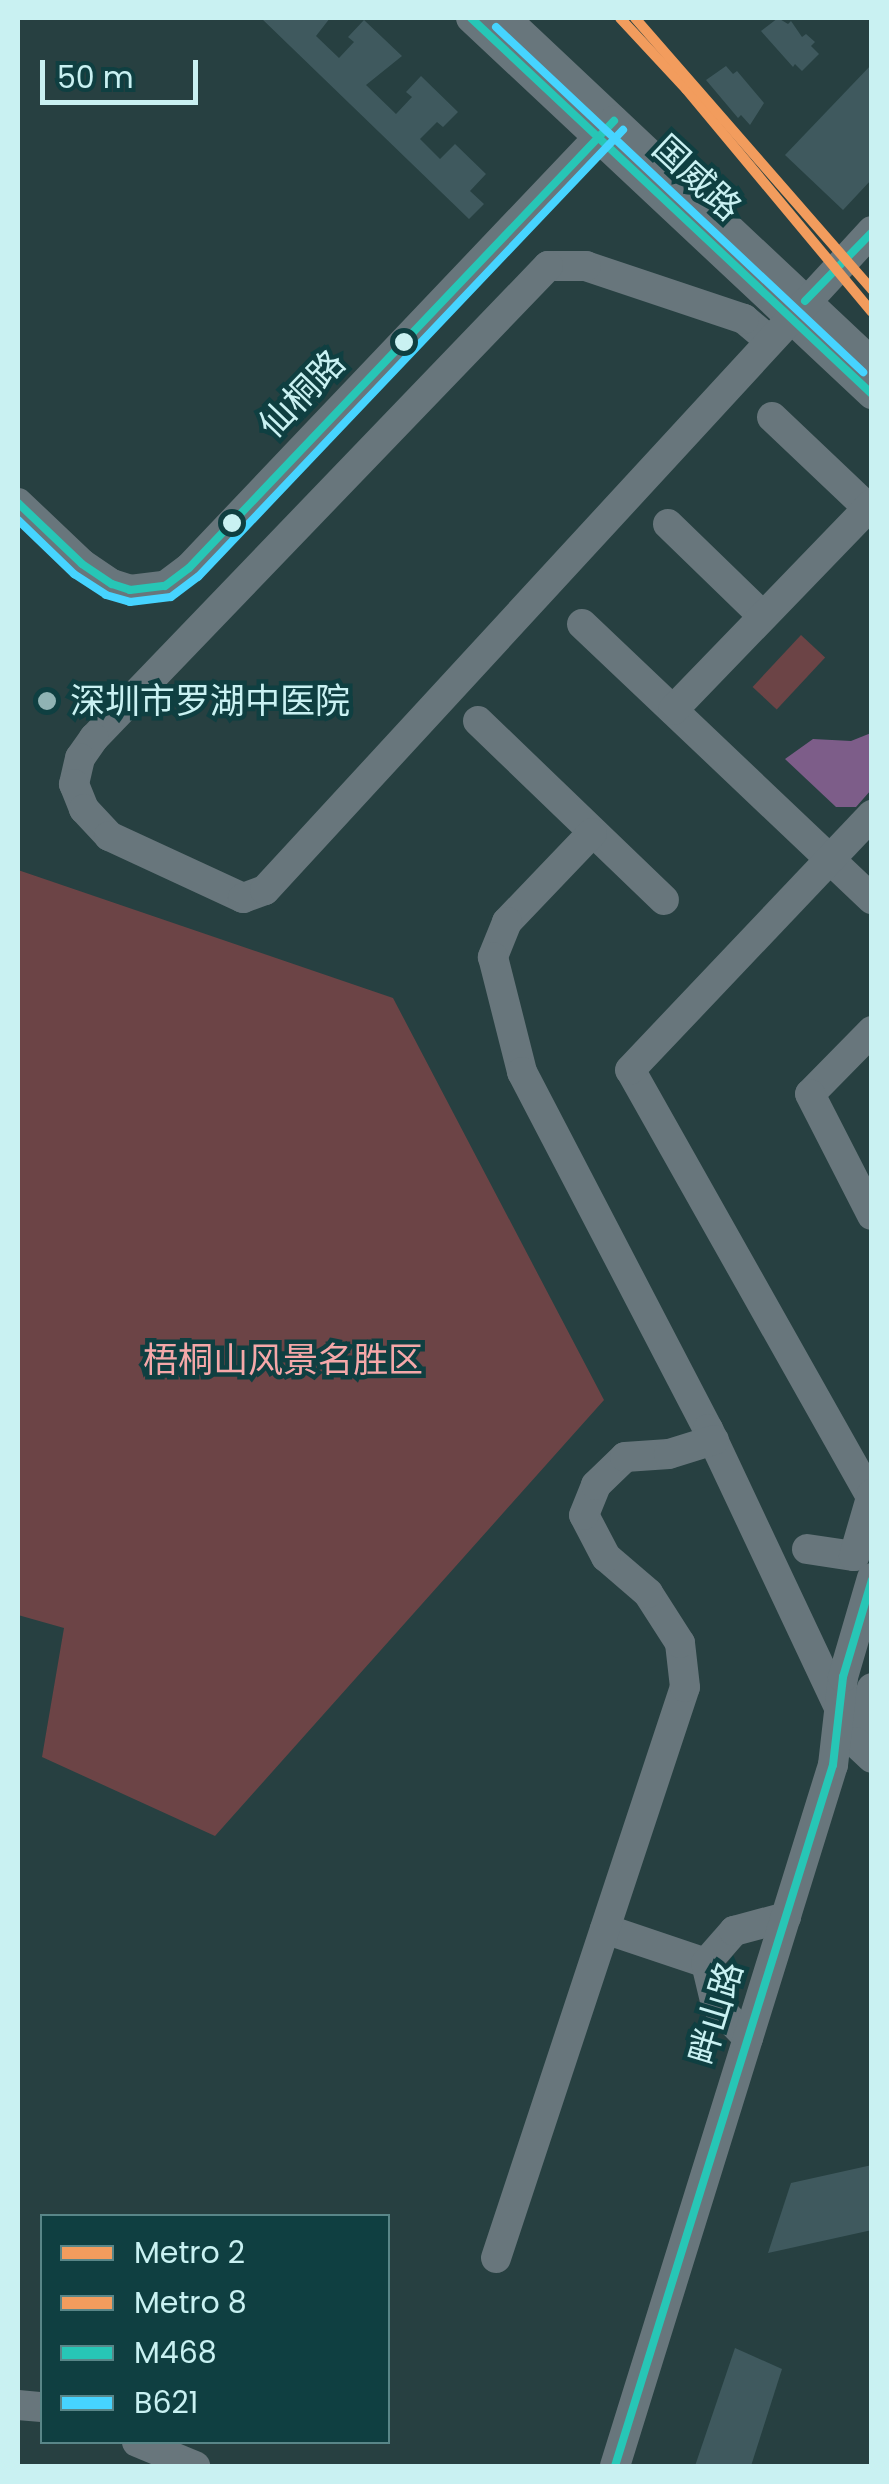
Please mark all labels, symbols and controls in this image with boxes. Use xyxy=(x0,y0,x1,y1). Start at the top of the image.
scale bar xyxy=(45,40,202,102)
text: 50 m xyxy=(57,56,134,99)
street label: 国威路 xyxy=(644,127,750,229)
unlabelled marker xyxy=(394,332,414,352)
street label: 仙桐路 xyxy=(250,342,354,446)
unlabelled marker xyxy=(222,513,242,533)
place label: 深圳市罗湖中医院 xyxy=(70,680,350,722)
marker: 深圳市罗湖中医院 xyxy=(34,688,60,714)
park label: 梧桐山风景名胜区 xyxy=(143,1339,423,1381)
street label: 畔山路 xyxy=(681,1957,751,2069)
legend xyxy=(40,2214,390,2444)
text: Metro 2 xyxy=(134,2231,245,2274)
text: Metro 8 xyxy=(134,2281,247,2324)
text: M468 xyxy=(134,2331,217,2374)
text: B621 xyxy=(134,2381,198,2424)

